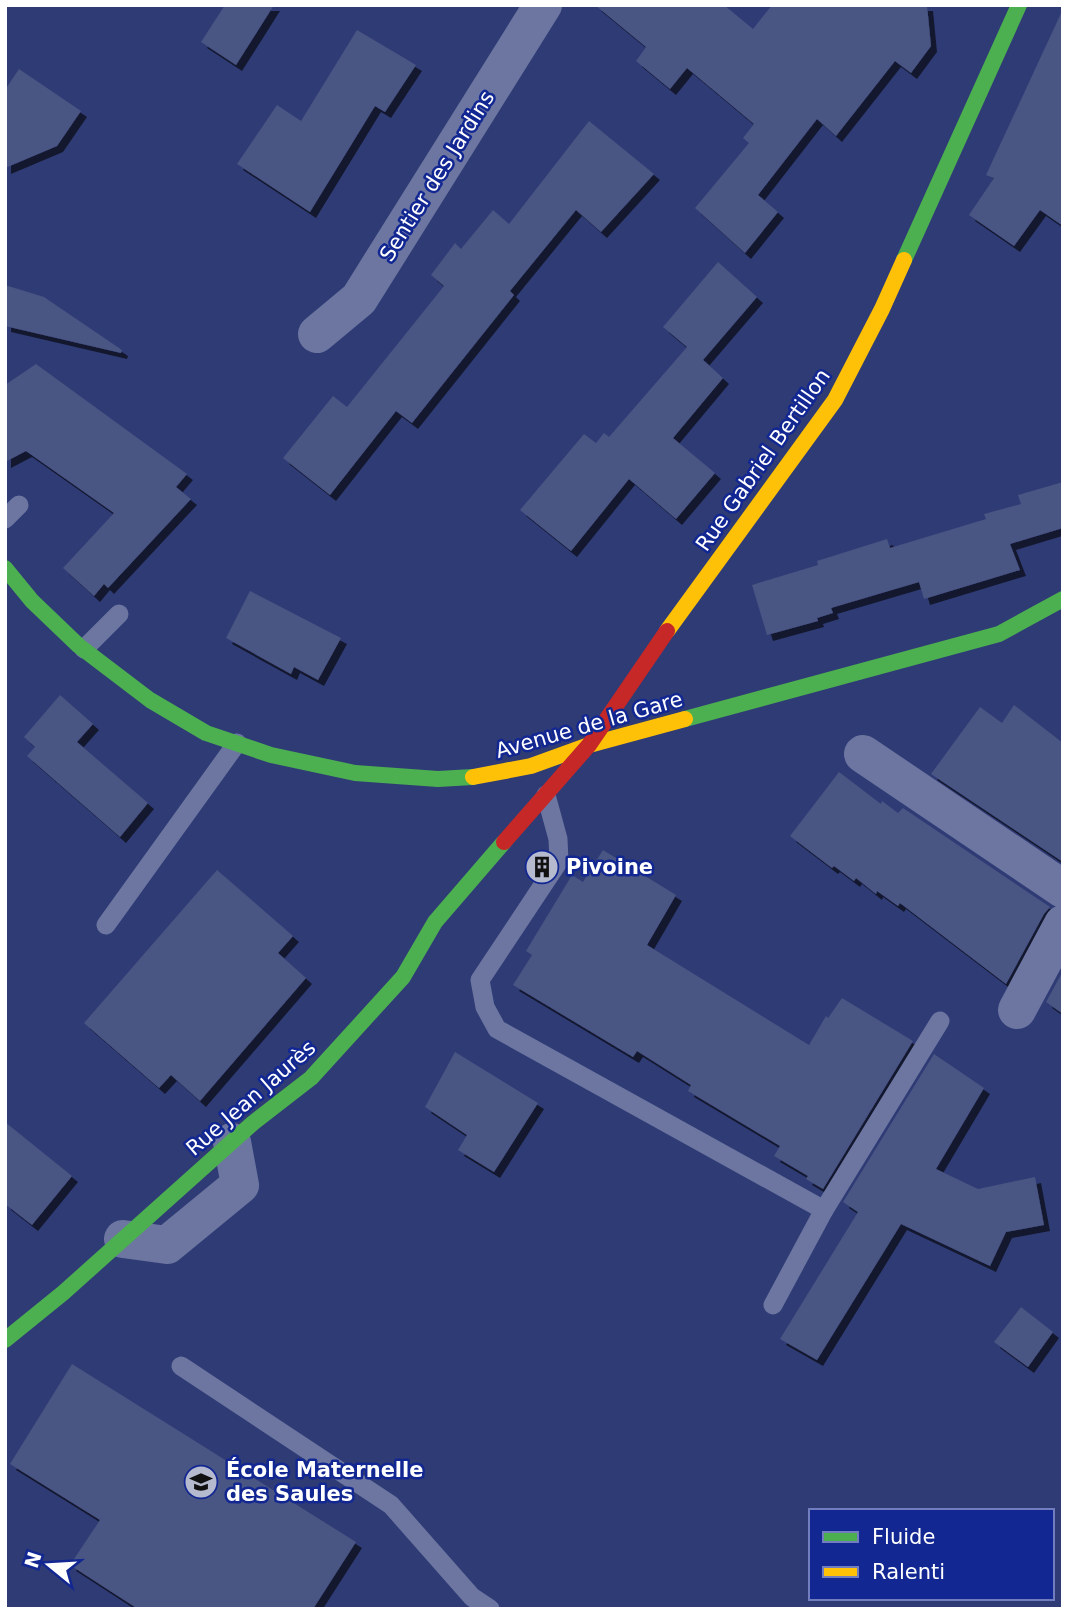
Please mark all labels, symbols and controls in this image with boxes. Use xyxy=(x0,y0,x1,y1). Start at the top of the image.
street label: Sentier des Jardins xyxy=(375,86,499,266)
street label: Rue Gabriel Bertillon xyxy=(691,364,835,556)
street label: Avenue de la Gare xyxy=(493,687,685,763)
building icon: Pivoine xyxy=(523,848,561,886)
place label: Pivoine xyxy=(566,855,653,879)
street label: Rue Jean Jaurès xyxy=(182,1035,320,1161)
place label: École Maternelle des Saules xyxy=(226,1457,424,1506)
school or university icon: École Maternelle des Saules xyxy=(182,1463,220,1501)
legend xyxy=(809,1509,1054,1600)
text: Fluide xyxy=(872,1525,935,1549)
north arrow xyxy=(14,1530,84,1600)
text: N xyxy=(20,1549,46,1571)
text: Ralenti xyxy=(872,1560,945,1584)

